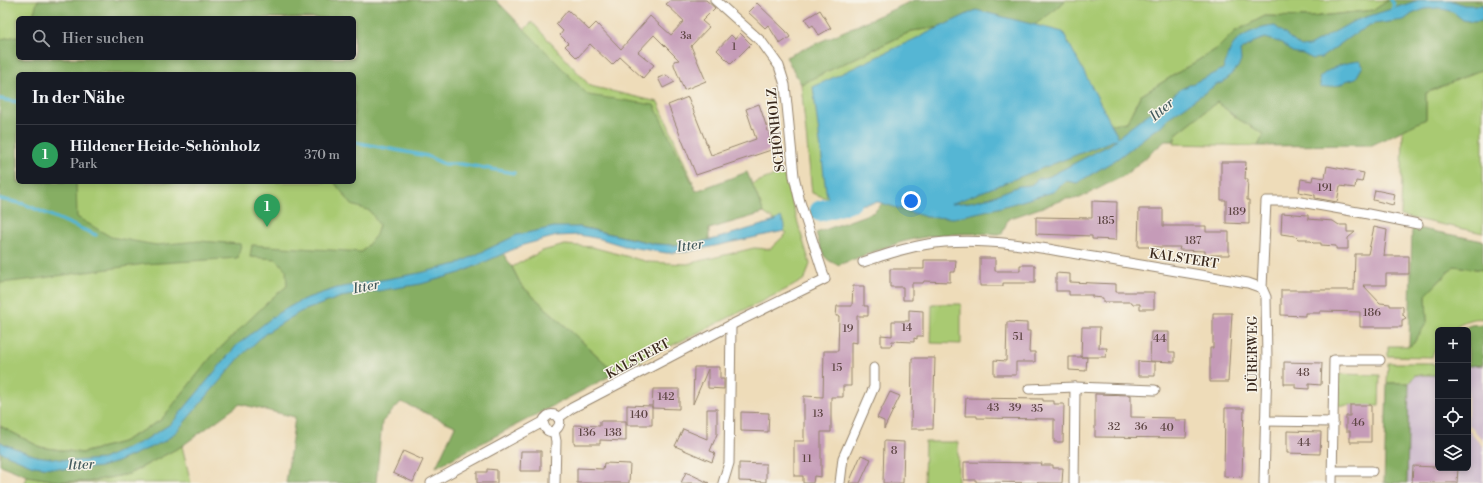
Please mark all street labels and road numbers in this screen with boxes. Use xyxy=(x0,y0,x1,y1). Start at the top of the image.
street label: SCHÖNHOLZ xyxy=(763,87,788,173)
street label: KALSTERT xyxy=(1148,246,1220,272)
street label: DÜRERWEG xyxy=(1244,315,1261,392)
street label: KALSTERT xyxy=(603,335,673,383)

